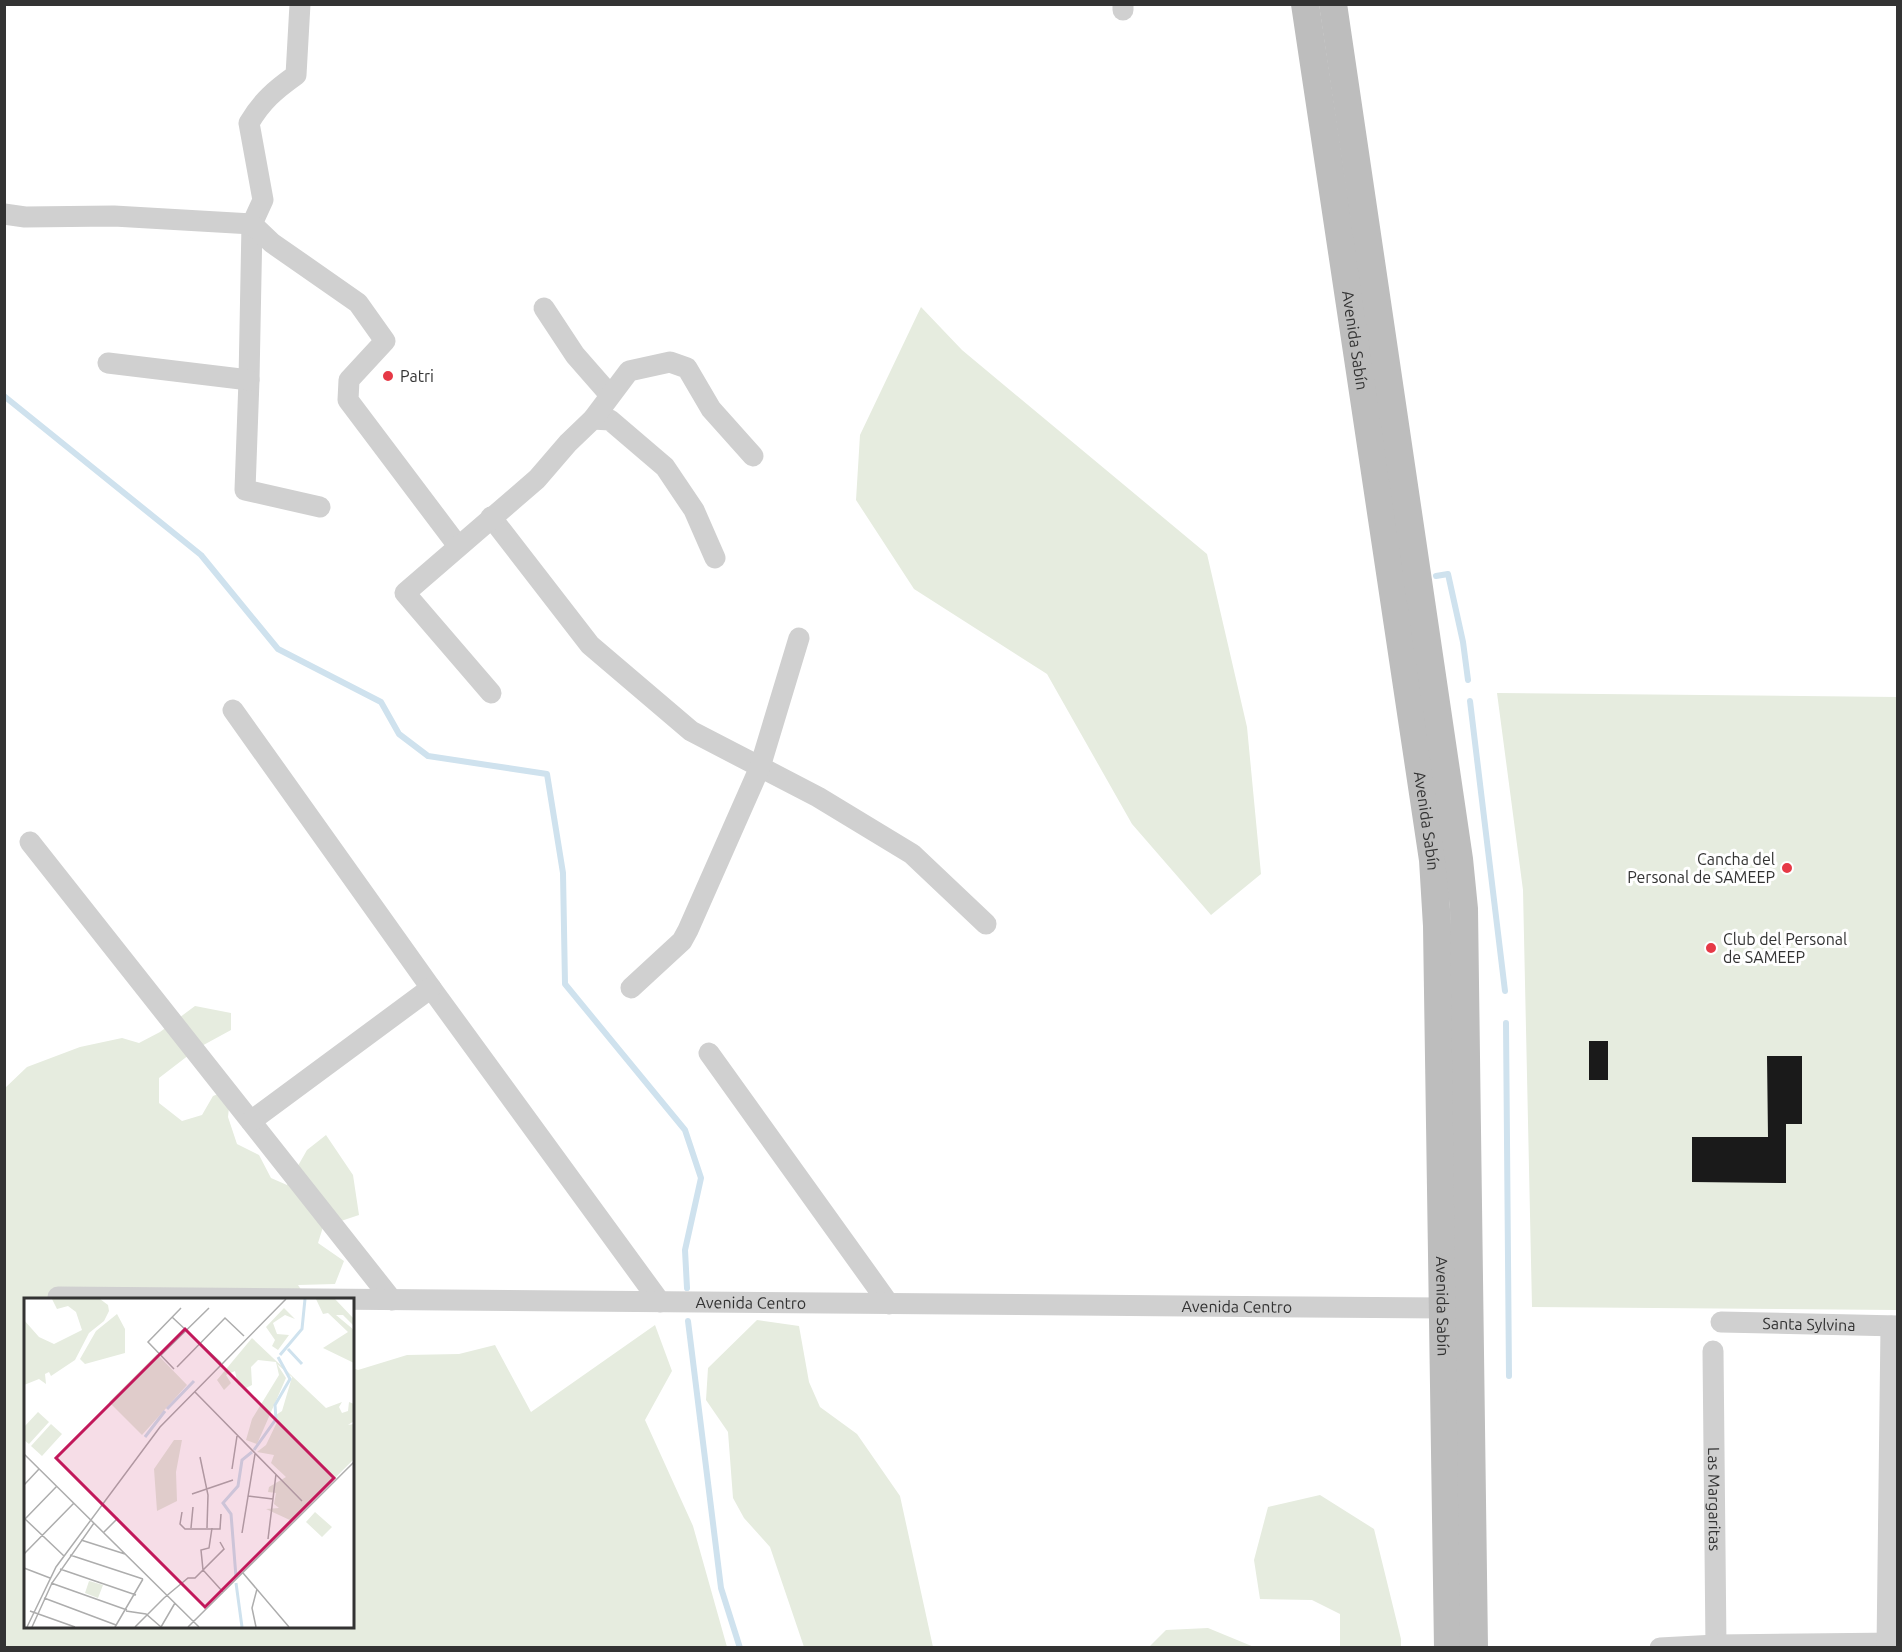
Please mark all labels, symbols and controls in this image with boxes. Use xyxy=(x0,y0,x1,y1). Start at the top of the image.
street label: Avenida Sabín xyxy=(1339,289,1372,391)
place label: Patri xyxy=(400,367,434,385)
marker: Patri xyxy=(381,369,395,383)
street label: Avenida Sabín xyxy=(1411,770,1443,871)
place label: Cancha del Personal de SAMEEP xyxy=(1627,850,1775,886)
marker: Cancha del Personal de SAMEEP xyxy=(1780,861,1794,875)
place label: Club del Personal de SAMEEP xyxy=(1723,930,1847,966)
marker: Club del Personal de SAMEEP xyxy=(1704,941,1718,955)
street label: Avenida Sabín xyxy=(1433,1256,1453,1357)
street label: Avenida Centro xyxy=(696,1293,806,1312)
street label: Avenida Centro xyxy=(1182,1297,1292,1316)
inset map xyxy=(24,1298,354,1628)
street label: Santa Sylvina xyxy=(1762,1314,1856,1334)
street label: Las Margaritas xyxy=(1705,1447,1724,1551)

